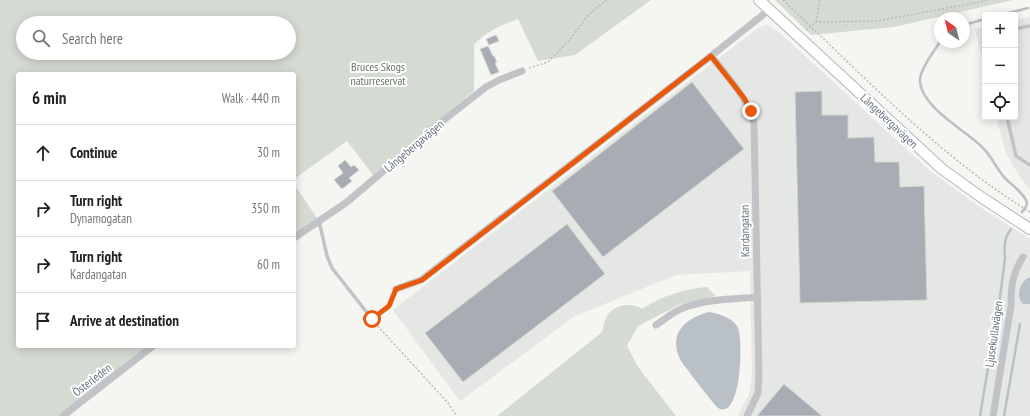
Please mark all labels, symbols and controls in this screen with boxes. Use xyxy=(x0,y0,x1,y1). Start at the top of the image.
north arrow xyxy=(934,12,970,48)
map controls xyxy=(982,12,1018,120)
button: + xyxy=(982,12,1018,48)
search box xyxy=(16,16,296,60)
icon: search xyxy=(30,27,52,49)
text: Search here xyxy=(62,29,123,48)
button: − xyxy=(982,48,1018,84)
park label: Bruces Skogs naturreservat xyxy=(350,59,406,88)
button: locate xyxy=(982,84,1018,120)
text: 6 min xyxy=(32,87,66,109)
text: Walk · 440 m xyxy=(222,90,280,107)
street label: Långebergavägen xyxy=(857,90,921,151)
route end xyxy=(742,102,760,120)
street label: Långebergavägen xyxy=(381,116,447,175)
icon: ahead xyxy=(32,142,54,164)
text: Continue xyxy=(70,143,117,162)
text: 30 m xyxy=(257,144,280,161)
text: Turn right xyxy=(70,191,122,210)
icon: right xyxy=(32,198,54,220)
text: 350 m xyxy=(251,200,280,217)
street label: Kardangatan xyxy=(737,205,752,257)
text: Dynamogatan xyxy=(70,210,132,227)
text: Turn right xyxy=(70,247,122,266)
icon: right xyxy=(32,254,54,276)
text: 60 m xyxy=(257,256,280,273)
text: Kardangatan xyxy=(70,266,127,283)
street label: Ljusekullavägen xyxy=(981,300,1006,368)
icon: arrive xyxy=(32,310,54,332)
route start xyxy=(363,310,381,328)
text: Arrive at destination xyxy=(70,311,179,330)
street label: Österleden xyxy=(69,360,114,399)

